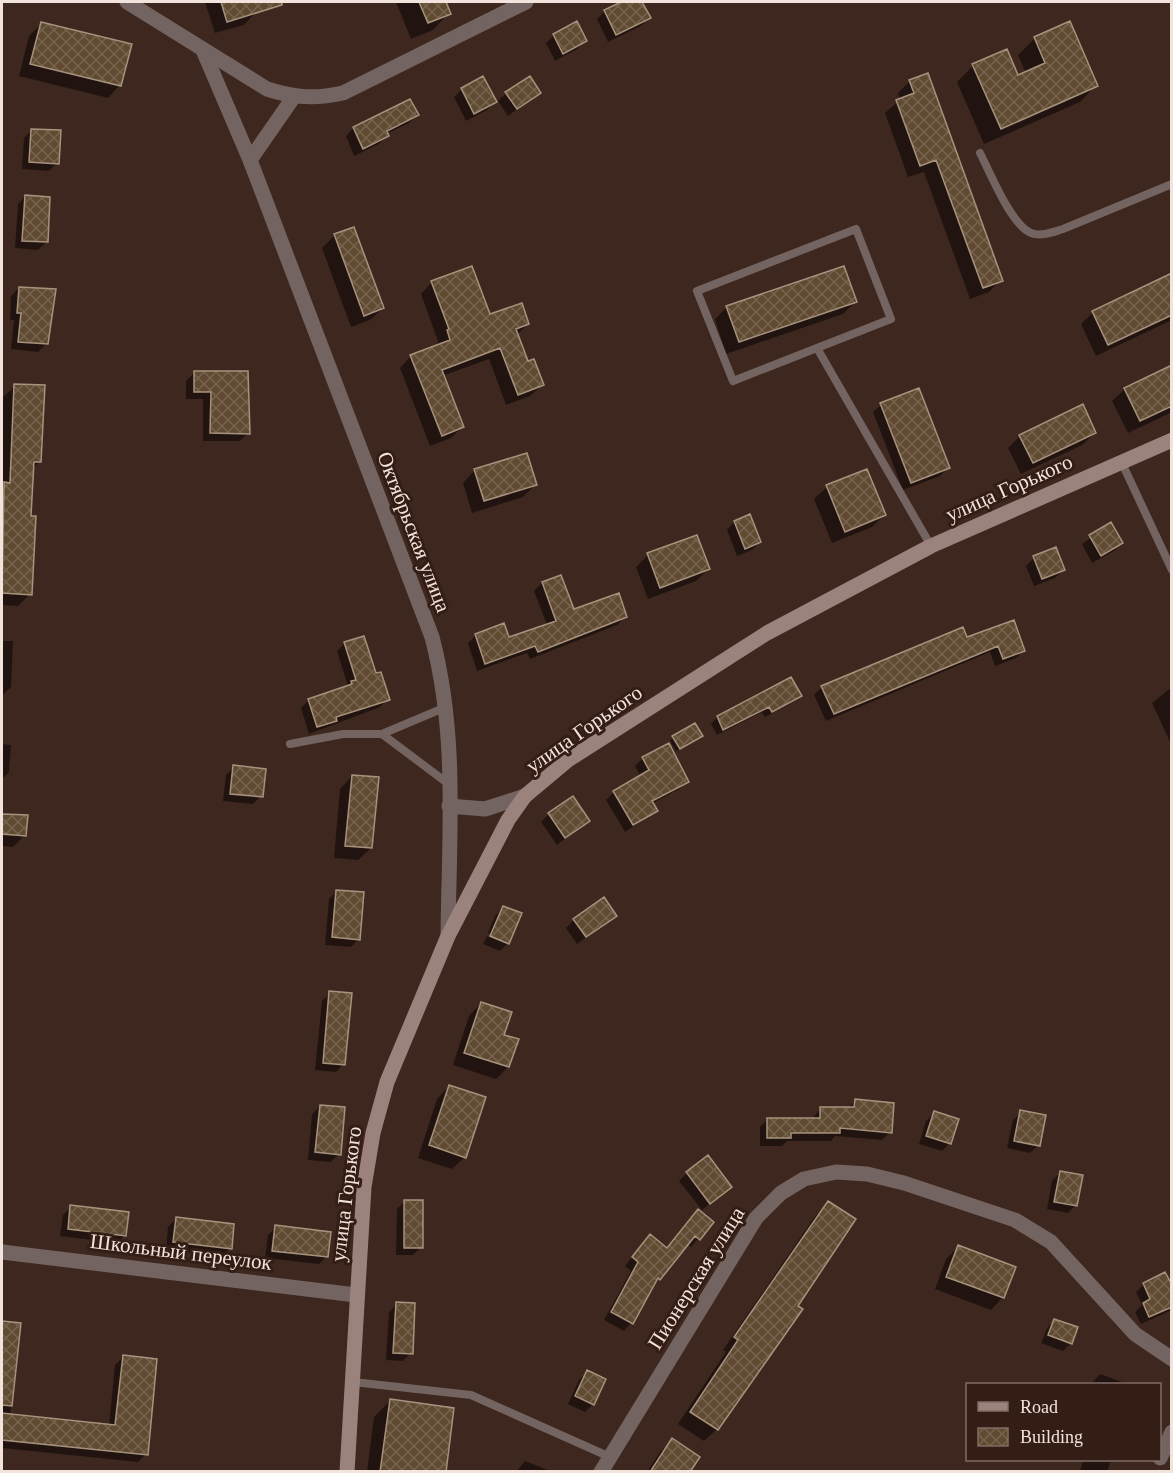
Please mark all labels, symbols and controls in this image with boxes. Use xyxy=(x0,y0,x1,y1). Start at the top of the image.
street label: Октябрьская улица xyxy=(372,448,456,616)
street label: улица Горького xyxy=(942,449,1076,527)
street label: улица Горького xyxy=(521,680,647,778)
street label: улица Горького xyxy=(326,1125,366,1263)
street label: Пионерская улица xyxy=(643,1202,750,1354)
street label: Школьный переулок xyxy=(89,1229,274,1275)
legend xyxy=(966,1383,1161,1461)
text: Road xyxy=(1020,1397,1058,1417)
text: Building xyxy=(1020,1427,1083,1447)

